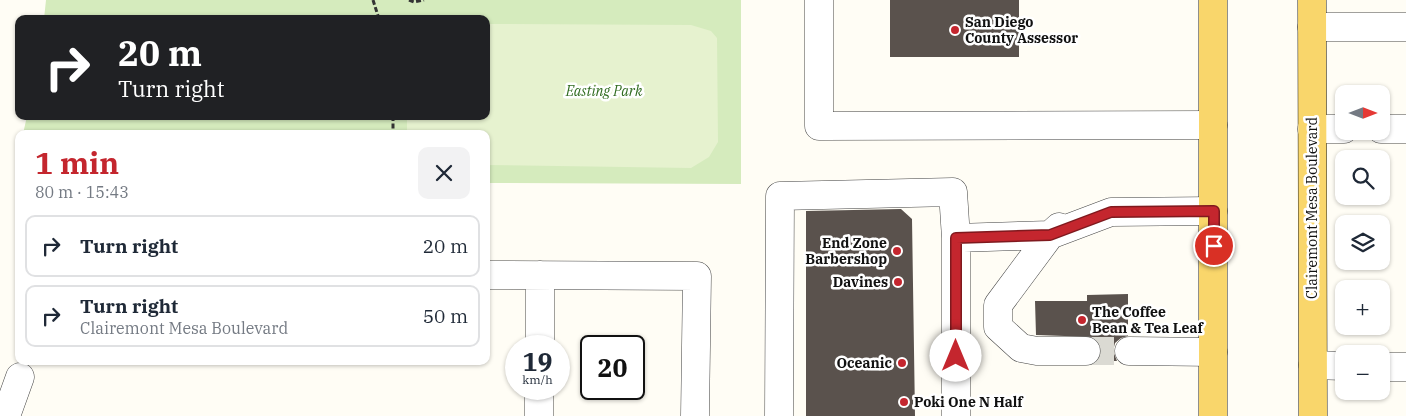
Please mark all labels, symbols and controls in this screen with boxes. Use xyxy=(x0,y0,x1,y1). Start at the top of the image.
place label: San Diego County Assessor xyxy=(965,13,1078,47)
marker: San Diego County Assessor xyxy=(949,24,961,36)
text: 20 m xyxy=(118,30,202,76)
icon: right xyxy=(35,35,100,100)
text: Turn right xyxy=(118,74,225,103)
park label: Easting Park xyxy=(565,82,643,100)
north arrow xyxy=(1335,85,1390,140)
map controls xyxy=(1335,85,1390,400)
street label: Clairemont Mesa Boulevard xyxy=(1303,116,1321,299)
text: 1 min xyxy=(35,143,119,182)
button: close xyxy=(418,147,470,199)
button: search xyxy=(1335,150,1390,205)
text: 80 m · 15:43 xyxy=(35,182,129,202)
button: layers xyxy=(1335,215,1390,270)
pin xyxy=(1193,225,1235,267)
icon: right xyxy=(37,232,65,260)
icon: arrive xyxy=(1200,232,1228,260)
text: Turn right xyxy=(80,234,178,258)
text: 20 m xyxy=(423,234,468,258)
place label: End Zone Barbershop xyxy=(805,234,887,268)
marker: End Zone Barbershop xyxy=(891,245,903,257)
place label: Davines xyxy=(833,273,888,291)
marker: Davines xyxy=(892,276,904,288)
button: + xyxy=(1335,280,1390,335)
text: Turn right xyxy=(80,294,178,318)
icon: right xyxy=(37,302,65,330)
place label: The Coffee Bean & Tea Leaf xyxy=(1092,303,1204,337)
text: 50 m xyxy=(423,304,468,328)
marker: The Coffee Bean & Tea Leaf xyxy=(1076,314,1088,326)
text: Clairemont Mesa Boulevard xyxy=(80,318,288,338)
position arrow xyxy=(929,329,981,381)
speed limit sign: 20 xyxy=(580,335,645,400)
text: 19 xyxy=(522,345,553,378)
button: − xyxy=(1335,345,1390,400)
place label: Oceanic xyxy=(836,354,892,372)
marker: Oceanic xyxy=(896,357,908,369)
text: km/h xyxy=(522,372,553,387)
place label: Poki One N Half xyxy=(914,393,1024,411)
marker: Poki One N Half xyxy=(898,396,910,408)

